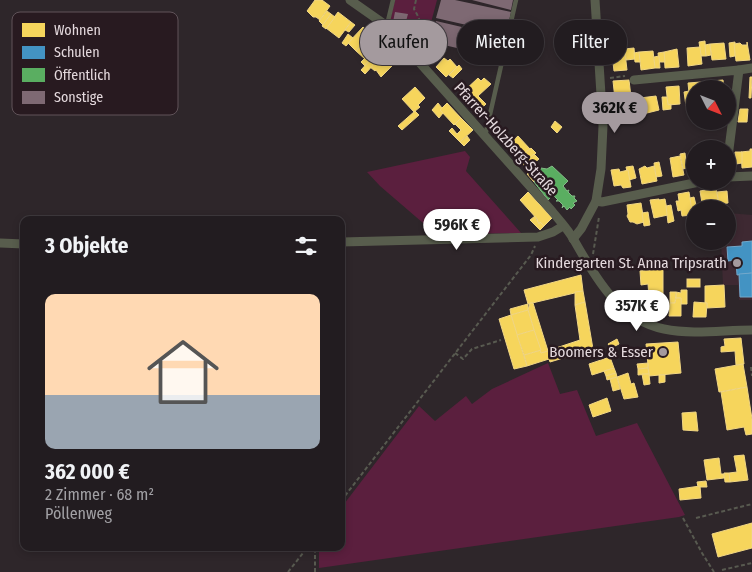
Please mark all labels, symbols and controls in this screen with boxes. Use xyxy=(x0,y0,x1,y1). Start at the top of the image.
legend xyxy=(12,12,178,115)
chip: Kaufen xyxy=(360,20,447,65)
chip: Mieten xyxy=(457,20,544,65)
chip: Filter xyxy=(554,20,627,65)
text: Wohnen xyxy=(54,22,101,39)
text: Schulen xyxy=(54,44,100,61)
text: Öffentlich xyxy=(54,66,111,84)
street label: Pfarrer-Holzberg-Straße xyxy=(450,79,562,199)
north arrow xyxy=(686,80,736,130)
map controls xyxy=(686,80,736,250)
text: Sonstige xyxy=(54,89,103,106)
pin: 362K € xyxy=(574,92,656,134)
text: 362K € xyxy=(593,98,637,117)
button: + xyxy=(686,140,736,190)
button: − xyxy=(686,200,736,250)
pin: 596K € xyxy=(416,208,498,251)
text: 596K € xyxy=(434,215,480,234)
icon: filters xyxy=(292,232,320,260)
text: 3 Objekte xyxy=(45,233,128,259)
place label: Kindergarten St. Anna Tripsrath xyxy=(536,254,727,272)
marker: Kindergarten St. Anna Tripsrath xyxy=(731,257,743,269)
pin: 357K € xyxy=(596,290,678,332)
text: 357K € xyxy=(615,296,659,315)
icon: home xyxy=(138,327,228,417)
place label: Boomers & Esser xyxy=(549,343,654,361)
marker: Boomers & Esser xyxy=(657,346,669,358)
text: 362 000 € xyxy=(45,459,130,485)
text: 2 Zimmer · 68 m² xyxy=(45,485,154,504)
text: Pöllenweg xyxy=(45,504,112,523)

